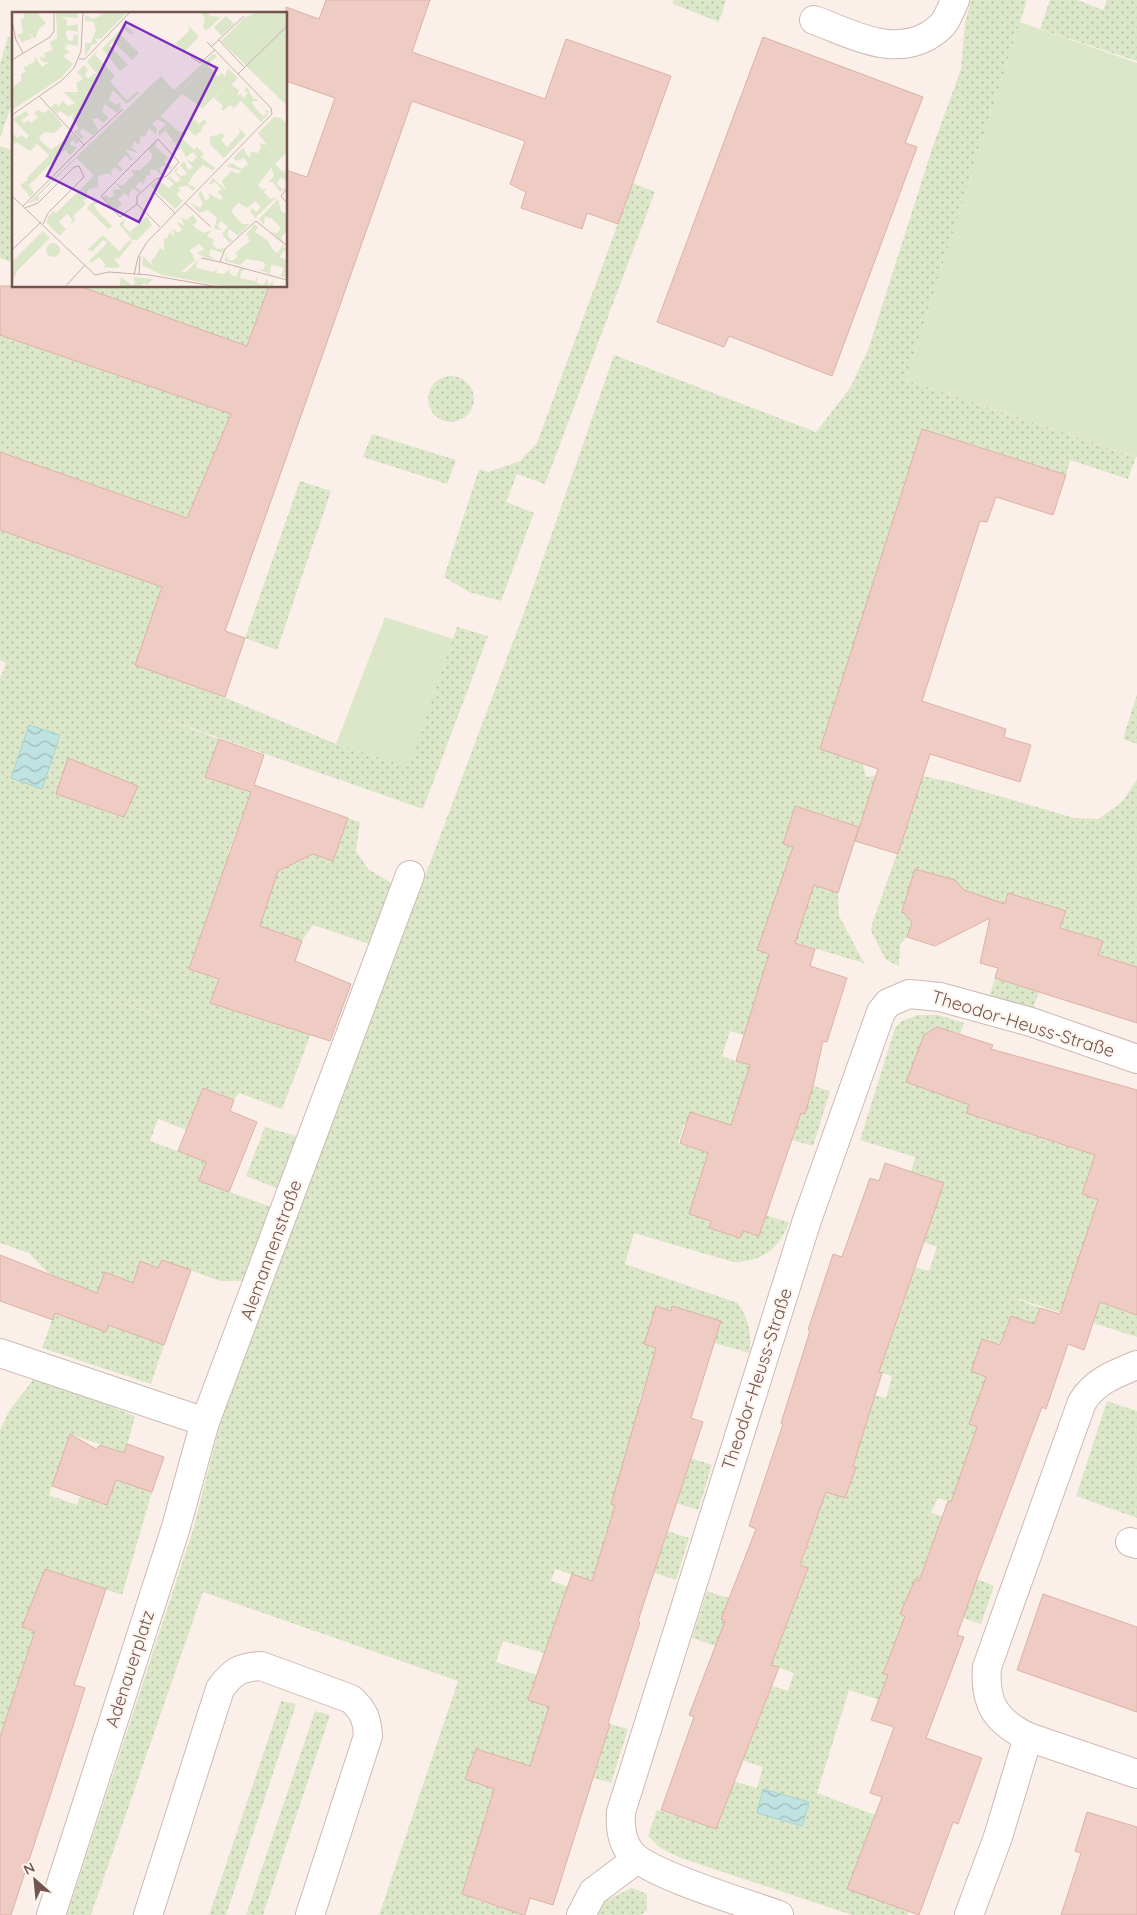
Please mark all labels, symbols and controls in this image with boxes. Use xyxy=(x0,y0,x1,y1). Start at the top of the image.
inset map xyxy=(12,12,288,288)
street label: Theodor-Heuss-Straße xyxy=(929,985,1117,1062)
street label: Alemannenstraße xyxy=(234,1176,307,1323)
street label: Theodor-Heuss-Straße xyxy=(716,1285,797,1473)
street label: Adenauerplatz xyxy=(100,1607,159,1730)
north arrow xyxy=(10,1855,60,1905)
text: N xyxy=(20,1858,38,1879)

